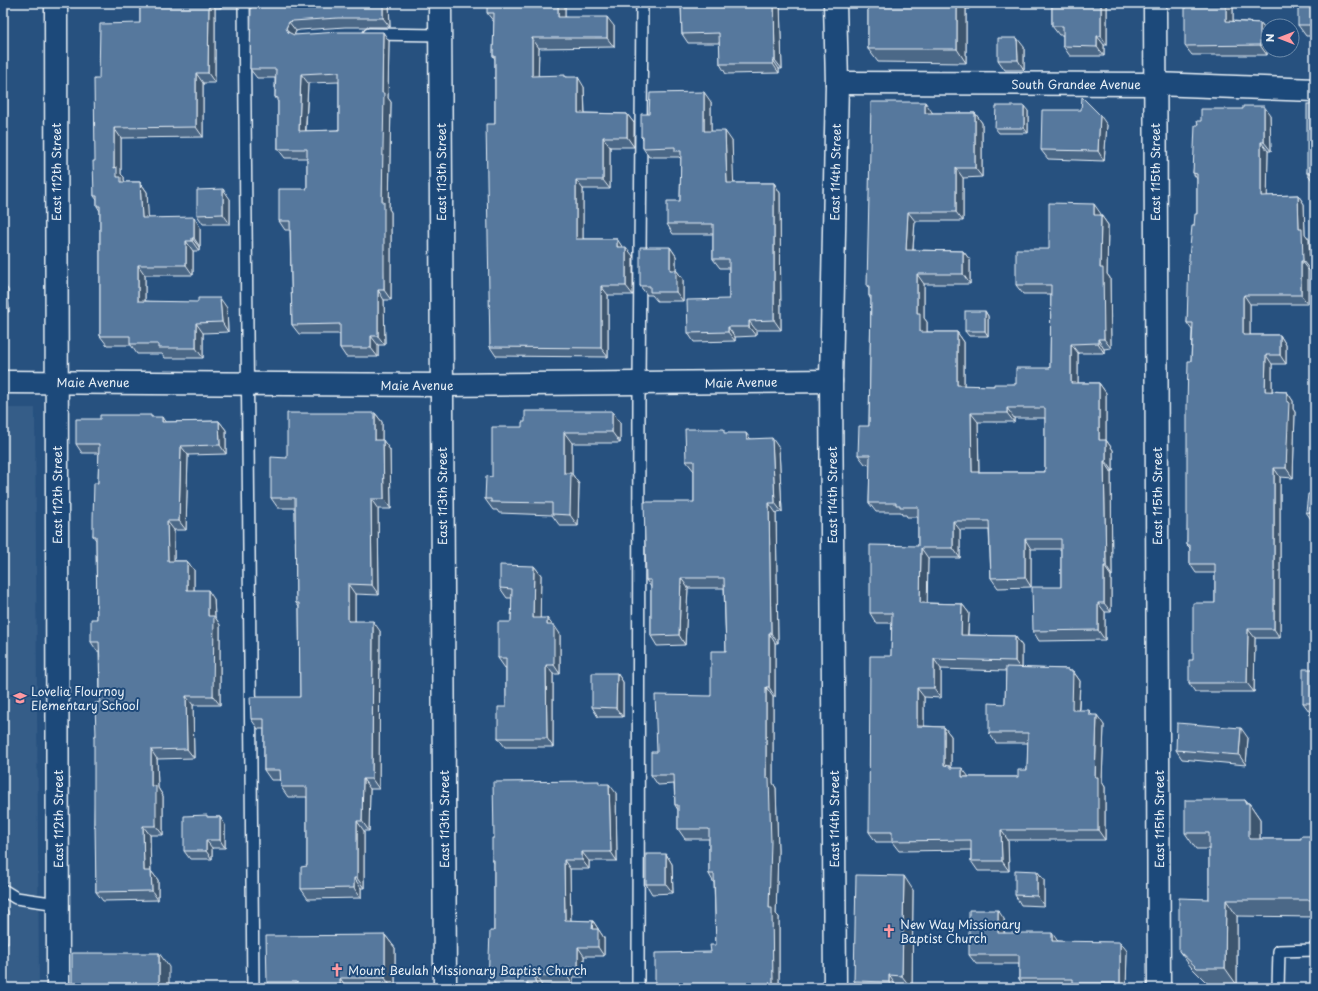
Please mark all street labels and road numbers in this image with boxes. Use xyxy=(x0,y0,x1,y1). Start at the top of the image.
street label: South Grandee Avenue xyxy=(1011,75,1141,93)
street label: East 112th Street xyxy=(47,123,65,221)
street label: East 113th Street xyxy=(432,123,450,221)
street label: East 114th Street xyxy=(825,123,845,221)
street label: East 115th Street xyxy=(1146,123,1164,221)
street label: Maie Avenue xyxy=(704,372,778,392)
street label: Maie Avenue xyxy=(57,373,130,391)
street label: Maie Avenue xyxy=(381,376,454,394)
street label: East 112th Street xyxy=(48,446,66,544)
street label: East 114th Street xyxy=(823,446,841,544)
street label: East 113th Street xyxy=(433,447,451,545)
street label: East 115th Street xyxy=(1148,447,1166,545)
street label: East 112th Street xyxy=(49,770,67,868)
street label: East 113th Street xyxy=(435,770,453,868)
street label: East 114th Street xyxy=(825,770,843,868)
street label: East 115th Street xyxy=(1150,770,1168,868)

